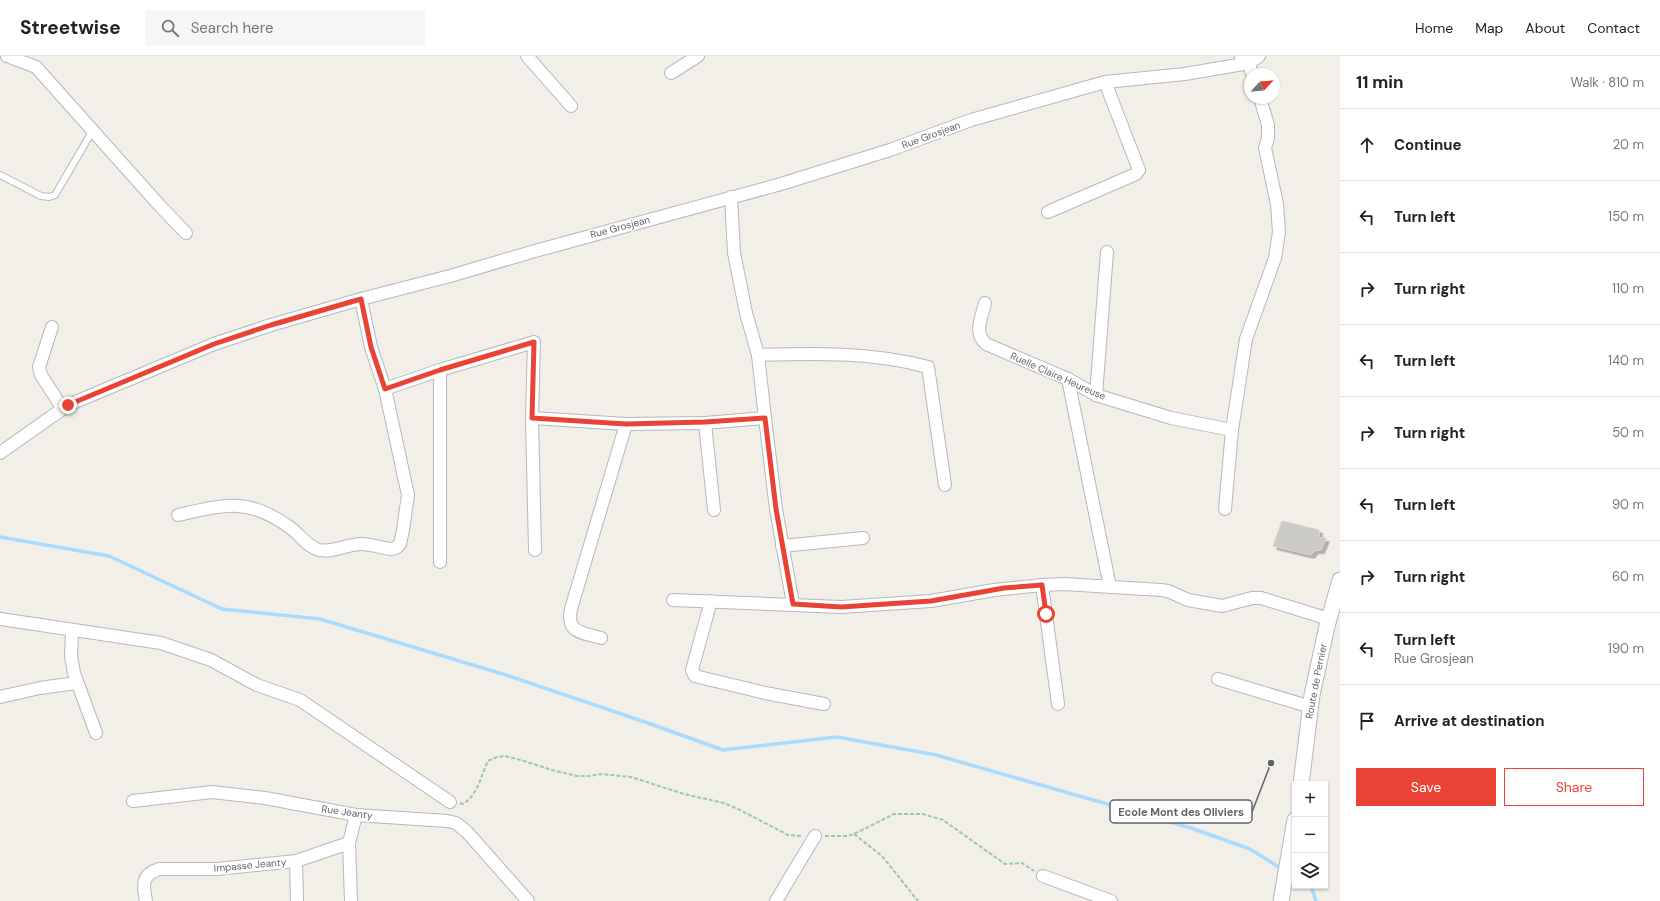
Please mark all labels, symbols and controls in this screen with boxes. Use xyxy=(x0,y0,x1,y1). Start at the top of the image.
search box xyxy=(145,10,425,46)
text: Streetwise xyxy=(20,15,121,40)
icon: search xyxy=(159,17,181,39)
text: Search here xyxy=(191,18,273,38)
text: Home xyxy=(1415,19,1453,37)
text: Map xyxy=(1475,19,1503,37)
text: About xyxy=(1525,19,1565,37)
text: Contact xyxy=(1587,19,1640,37)
north arrow xyxy=(1244,68,1280,104)
text: 11 min xyxy=(1356,71,1404,93)
text: Walk · 810 m xyxy=(1570,74,1644,91)
street label: Rue Grosjean xyxy=(900,118,962,152)
icon: ahead xyxy=(1356,134,1378,156)
text: Continue xyxy=(1394,135,1462,155)
text: 20 m xyxy=(1613,136,1644,153)
icon: left xyxy=(1356,206,1378,228)
text: Turn left xyxy=(1394,207,1455,227)
text: 150 m xyxy=(1608,208,1644,225)
street label: Rue Grosjean xyxy=(589,213,652,241)
icon: right xyxy=(1356,278,1378,300)
text: Turn right xyxy=(1394,279,1465,299)
text: 110 m xyxy=(1612,280,1644,297)
street label: Ruelle Claire Heureuse xyxy=(1008,349,1108,403)
icon: left xyxy=(1356,350,1378,372)
text: Turn left xyxy=(1394,351,1455,371)
text: 140 m xyxy=(1608,352,1644,369)
route end xyxy=(59,396,77,414)
icon: right xyxy=(1356,422,1378,444)
text: Turn right xyxy=(1394,423,1465,443)
text: 50 m xyxy=(1612,424,1644,441)
icon: left xyxy=(1356,494,1378,516)
text: Turn left xyxy=(1394,495,1455,515)
text: 90 m xyxy=(1612,496,1644,513)
icon: right xyxy=(1356,566,1378,588)
text: Turn right xyxy=(1394,567,1465,587)
text: 60 m xyxy=(1612,568,1644,585)
route start xyxy=(1037,605,1055,623)
text: Turn left xyxy=(1394,630,1455,650)
icon: left xyxy=(1356,638,1378,660)
text: 190 m xyxy=(1608,640,1644,657)
street label: Route de Pernier xyxy=(1302,642,1330,720)
text: Rue Grosjean xyxy=(1394,650,1474,667)
icon: arrive xyxy=(1356,710,1378,732)
text: Arrive at destination xyxy=(1394,711,1545,731)
button: Save xyxy=(1356,768,1496,806)
button: Share xyxy=(1504,768,1644,806)
map controls xyxy=(1292,781,1328,889)
button: + xyxy=(1292,781,1328,817)
callout: Ecole Mont des Oliviers xyxy=(1110,800,1252,823)
street label: Rue Jeanty xyxy=(321,802,374,822)
text: Ecole Mont des Oliviers xyxy=(1118,805,1244,819)
button: − xyxy=(1292,817,1328,853)
button: layers xyxy=(1292,853,1328,889)
street label: Impasse Jeanty xyxy=(213,855,287,875)

